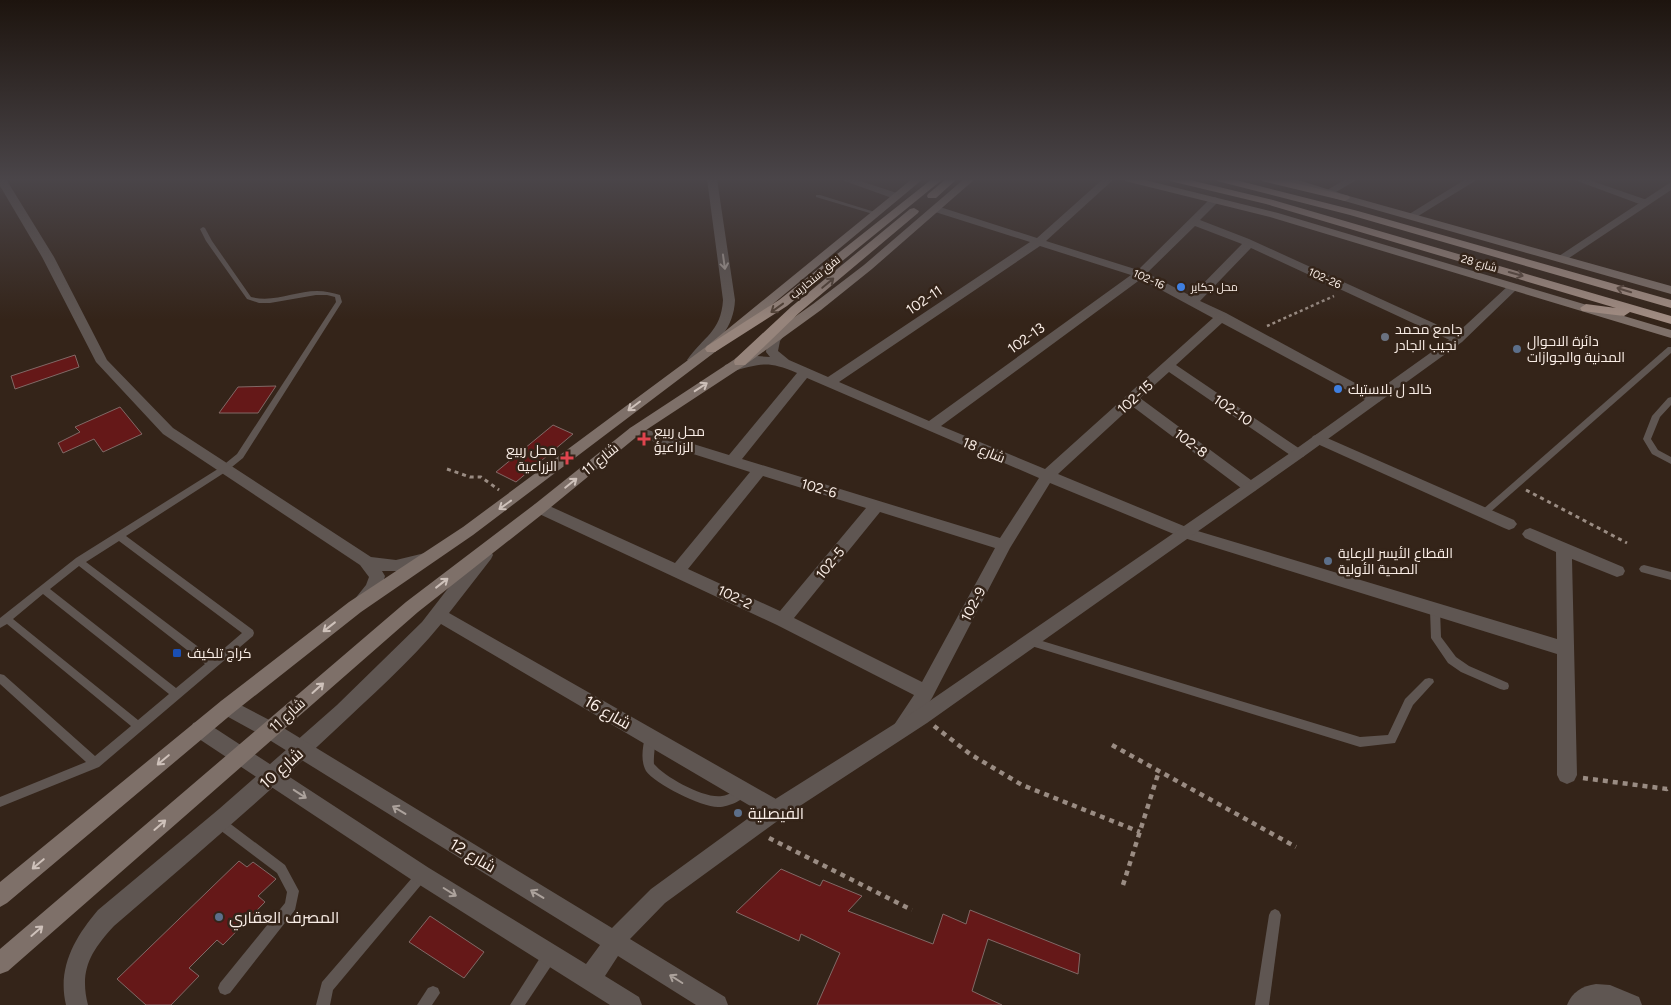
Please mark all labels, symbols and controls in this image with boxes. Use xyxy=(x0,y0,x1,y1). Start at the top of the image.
street label: شارع 28 xyxy=(1459,252,1498,276)
one-way arrow xyxy=(719,253,729,269)
street label: نفق سنحاريب xyxy=(788,253,843,301)
street label: 102-26 xyxy=(1306,265,1343,291)
street label: 102-16 xyxy=(1131,267,1167,292)
one-way arrow xyxy=(1507,269,1523,279)
one-way arrow xyxy=(821,277,834,288)
marker: محل جكاير xyxy=(1175,281,1187,293)
place label: محل جكاير xyxy=(1190,281,1238,294)
street label: 102-11 xyxy=(903,282,946,319)
one-way arrow xyxy=(1617,284,1633,294)
one-way arrow xyxy=(770,303,784,313)
street label: 102-13 xyxy=(1004,319,1048,358)
place label: جامع محمد نجيب الجادر xyxy=(1394,321,1463,354)
marker: جامع محمد نجيب الجادر xyxy=(1379,331,1391,343)
place label: دائرة الاحوال المدنية والجوازات xyxy=(1527,333,1625,366)
marker: دائرة الاحوال المدنية والجوازات xyxy=(1511,343,1523,355)
street label: 102-15 xyxy=(1114,377,1157,418)
place label: خالد ل بلاستيك xyxy=(1348,381,1432,398)
one-way arrow xyxy=(694,382,708,392)
marker: خالد ل بلاستيك xyxy=(1332,383,1344,395)
street label: 102-10 xyxy=(1210,391,1255,430)
one-way arrow xyxy=(627,401,641,411)
place label: محل ربيع الزراعيؤ xyxy=(654,423,705,456)
street label: 102-8 xyxy=(1171,425,1211,461)
marker: محل ربيع الزراعيؤ xyxy=(638,433,650,445)
street label: شارع 18 xyxy=(960,434,1008,467)
street label: شارع 11 xyxy=(579,440,622,479)
place label: محل ربيع الزراعية xyxy=(506,442,557,475)
marker: محل ربيع الزراعية xyxy=(561,452,573,464)
street label: 102-6 xyxy=(799,475,839,502)
one-way arrow xyxy=(564,478,577,489)
one-way arrow xyxy=(499,499,512,510)
street label: 102-5 xyxy=(812,544,848,583)
place label: القطاع الأيسر للرعاية الصحية الأولية xyxy=(1338,545,1453,578)
marker: القطاع الأيسر للرعاية الصحية الأولية xyxy=(1322,555,1334,567)
one-way arrow xyxy=(435,578,448,589)
street label: 102-2 xyxy=(715,582,755,613)
street label: 102-9 xyxy=(957,584,990,624)
one-way arrow xyxy=(322,622,335,633)
place label: كراج تلكيف xyxy=(187,645,251,662)
marker: كراج تلكيف xyxy=(171,647,183,659)
one-way arrow xyxy=(311,682,324,693)
street label: شارع 16 xyxy=(580,692,634,735)
street label: شارع 11 xyxy=(266,695,309,736)
street label: شارع 10 xyxy=(256,744,308,794)
one-way arrow xyxy=(157,754,170,765)
one-way arrow xyxy=(293,789,307,799)
one-way arrow xyxy=(392,804,406,814)
place label: الفيصلية xyxy=(748,804,804,823)
marker: الفيصلية xyxy=(732,807,744,819)
one-way arrow xyxy=(153,819,166,831)
street label: شارع 12 xyxy=(445,834,499,878)
one-way arrow xyxy=(32,858,45,869)
one-way arrow xyxy=(443,888,457,898)
one-way arrow xyxy=(531,889,545,899)
place label: المصرف العقاري xyxy=(229,908,339,931)
marker: المصرف العقاري xyxy=(213,911,225,923)
one-way arrow xyxy=(30,926,43,937)
one-way arrow xyxy=(669,974,683,984)

